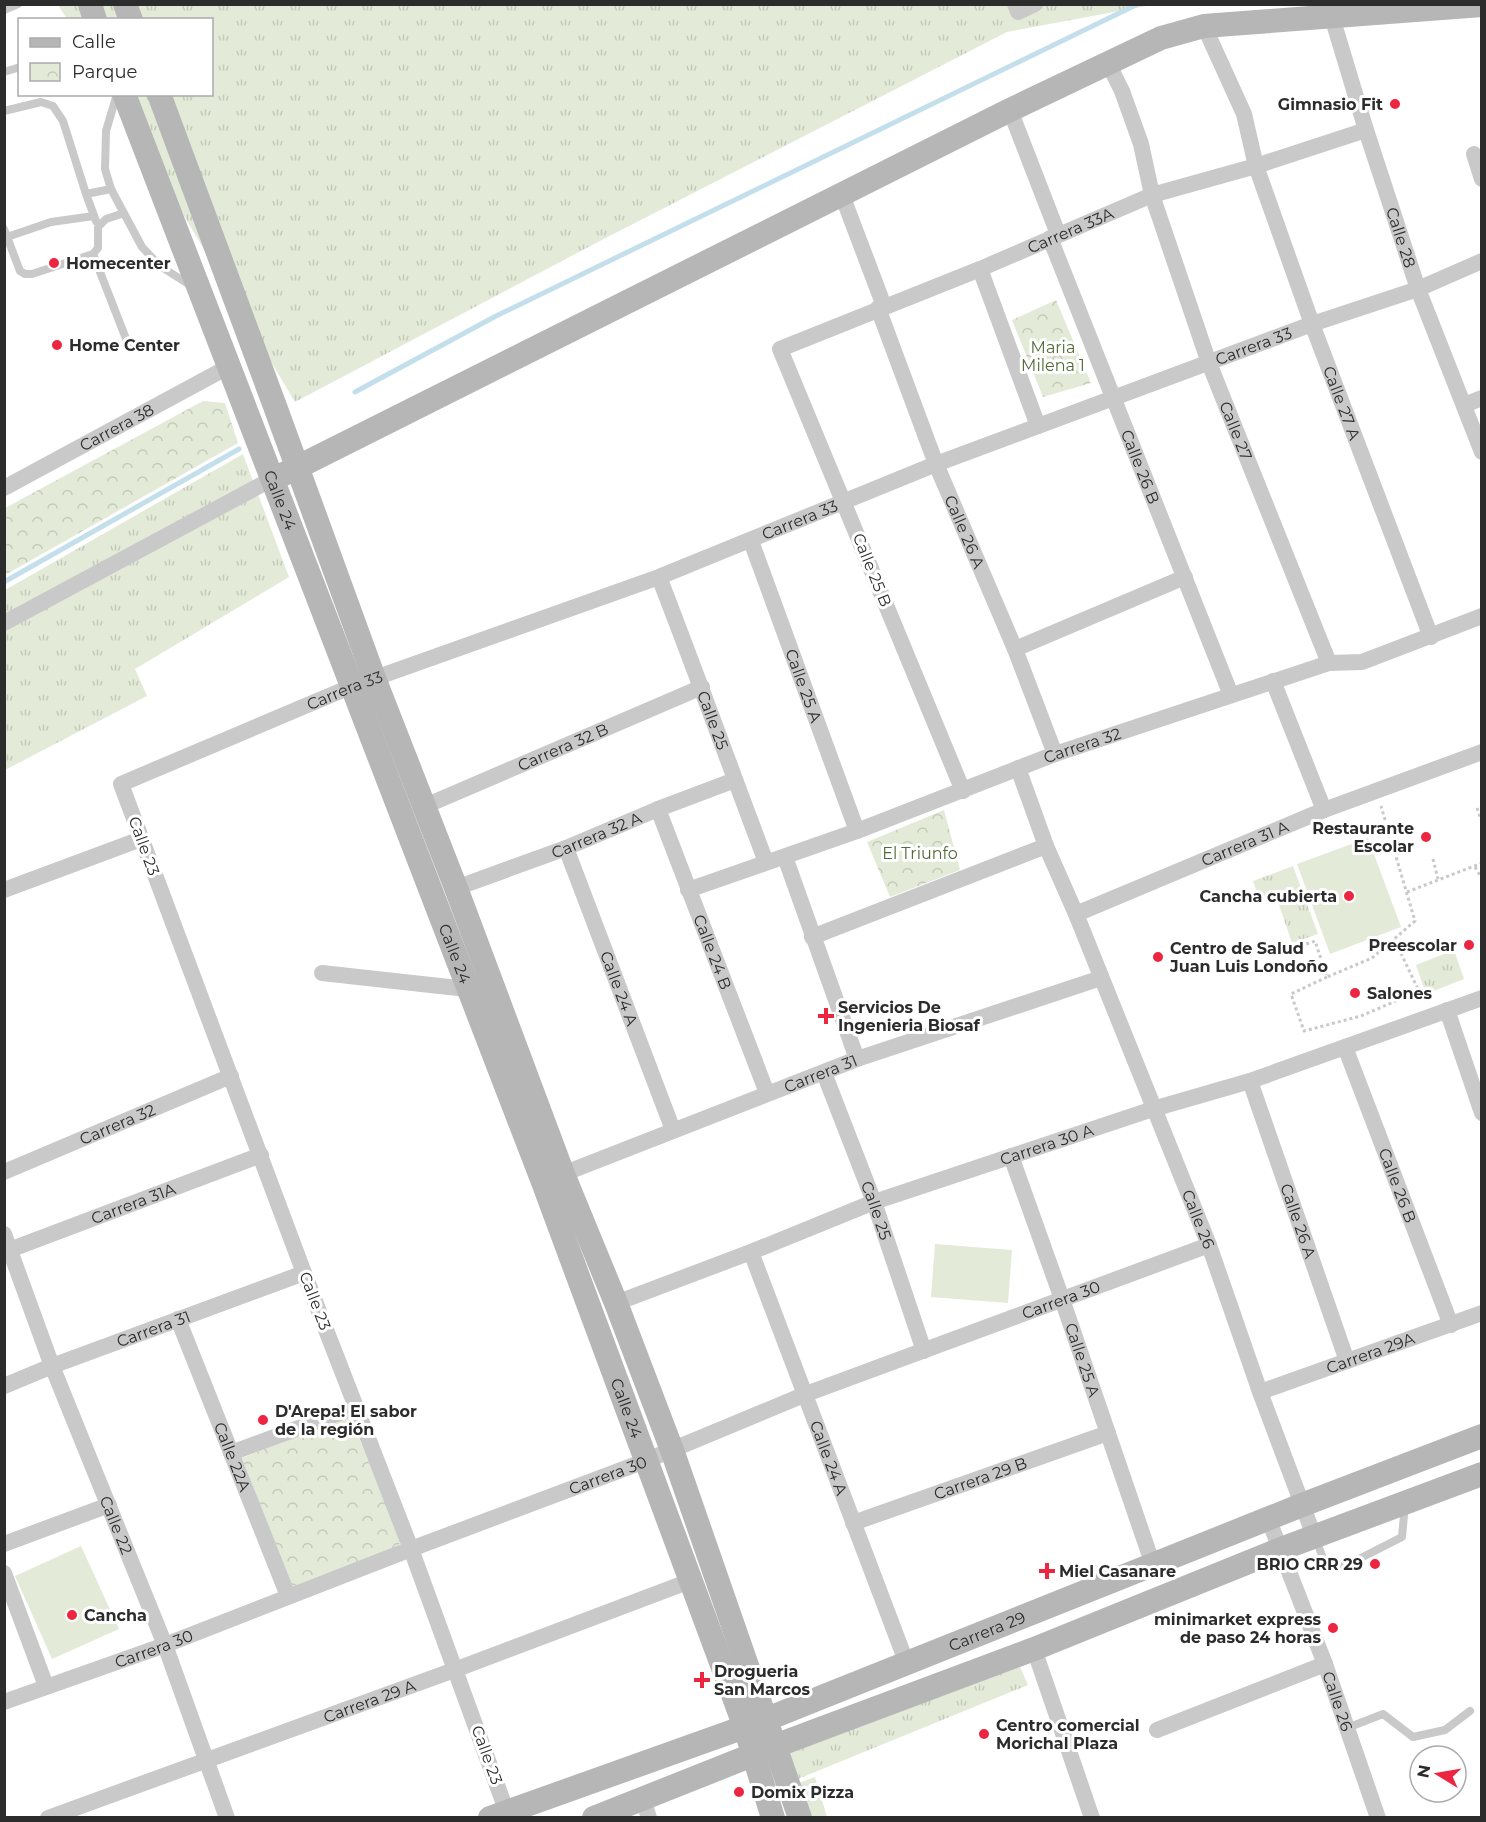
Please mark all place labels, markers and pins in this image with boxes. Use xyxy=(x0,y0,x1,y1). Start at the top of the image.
place label: Gimnasio Fit xyxy=(1278,95,1383,114)
marker: Gimnasio Fit xyxy=(1388,97,1402,111)
place label: Homecenter xyxy=(66,254,171,273)
marker: Homecenter xyxy=(47,256,61,270)
place label: Home Center xyxy=(69,336,180,355)
marker: Home Center xyxy=(50,338,64,352)
place label: Restaurante Escolar xyxy=(1312,819,1414,856)
marker: Restaurante Escolar xyxy=(1419,830,1433,844)
place label: Cancha cubierta xyxy=(1200,887,1337,906)
marker: Cancha cubierta xyxy=(1342,889,1356,903)
place label: Preescolar xyxy=(1369,936,1457,955)
marker: Preescolar xyxy=(1462,938,1476,952)
place label: Centro de Salud Juan Luis Londoño xyxy=(1169,939,1328,976)
marker: Centro de Salud Juan Luis Londoño xyxy=(1151,950,1165,964)
place label: Salones xyxy=(1367,984,1433,1003)
marker: Salones xyxy=(1348,986,1362,1000)
place label: Servicios De Ingenieria Biosaf xyxy=(838,998,981,1035)
marker: Servicios De Ingenieria Biosaf xyxy=(819,1009,833,1023)
place label: D'Arepa! El sabor de la región xyxy=(275,1402,417,1439)
marker: D'Arepa! El sabor de la región xyxy=(256,1413,270,1427)
place label: BRIO CRR 29 xyxy=(1256,1555,1363,1574)
marker: BRIO CRR 29 xyxy=(1368,1557,1382,1571)
place label: Miel Casanare xyxy=(1059,1562,1176,1581)
marker: Miel Casanare xyxy=(1040,1564,1054,1578)
place label: Cancha xyxy=(84,1606,147,1625)
marker: Cancha xyxy=(65,1608,79,1622)
place label: minimarket express de paso 24 horas xyxy=(1154,1610,1322,1647)
marker: minimarket express de paso 24 horas xyxy=(1326,1621,1340,1635)
place label: Drogueria San Marcos xyxy=(714,1662,810,1699)
marker: Drogueria San Marcos xyxy=(695,1673,709,1687)
place label: Centro comercial Morichal Plaza xyxy=(996,1716,1140,1753)
marker: Centro comercial Morichal Plaza xyxy=(977,1727,991,1741)
place label: Domix Pizza xyxy=(751,1783,854,1802)
marker: Domix Pizza xyxy=(732,1785,746,1799)

